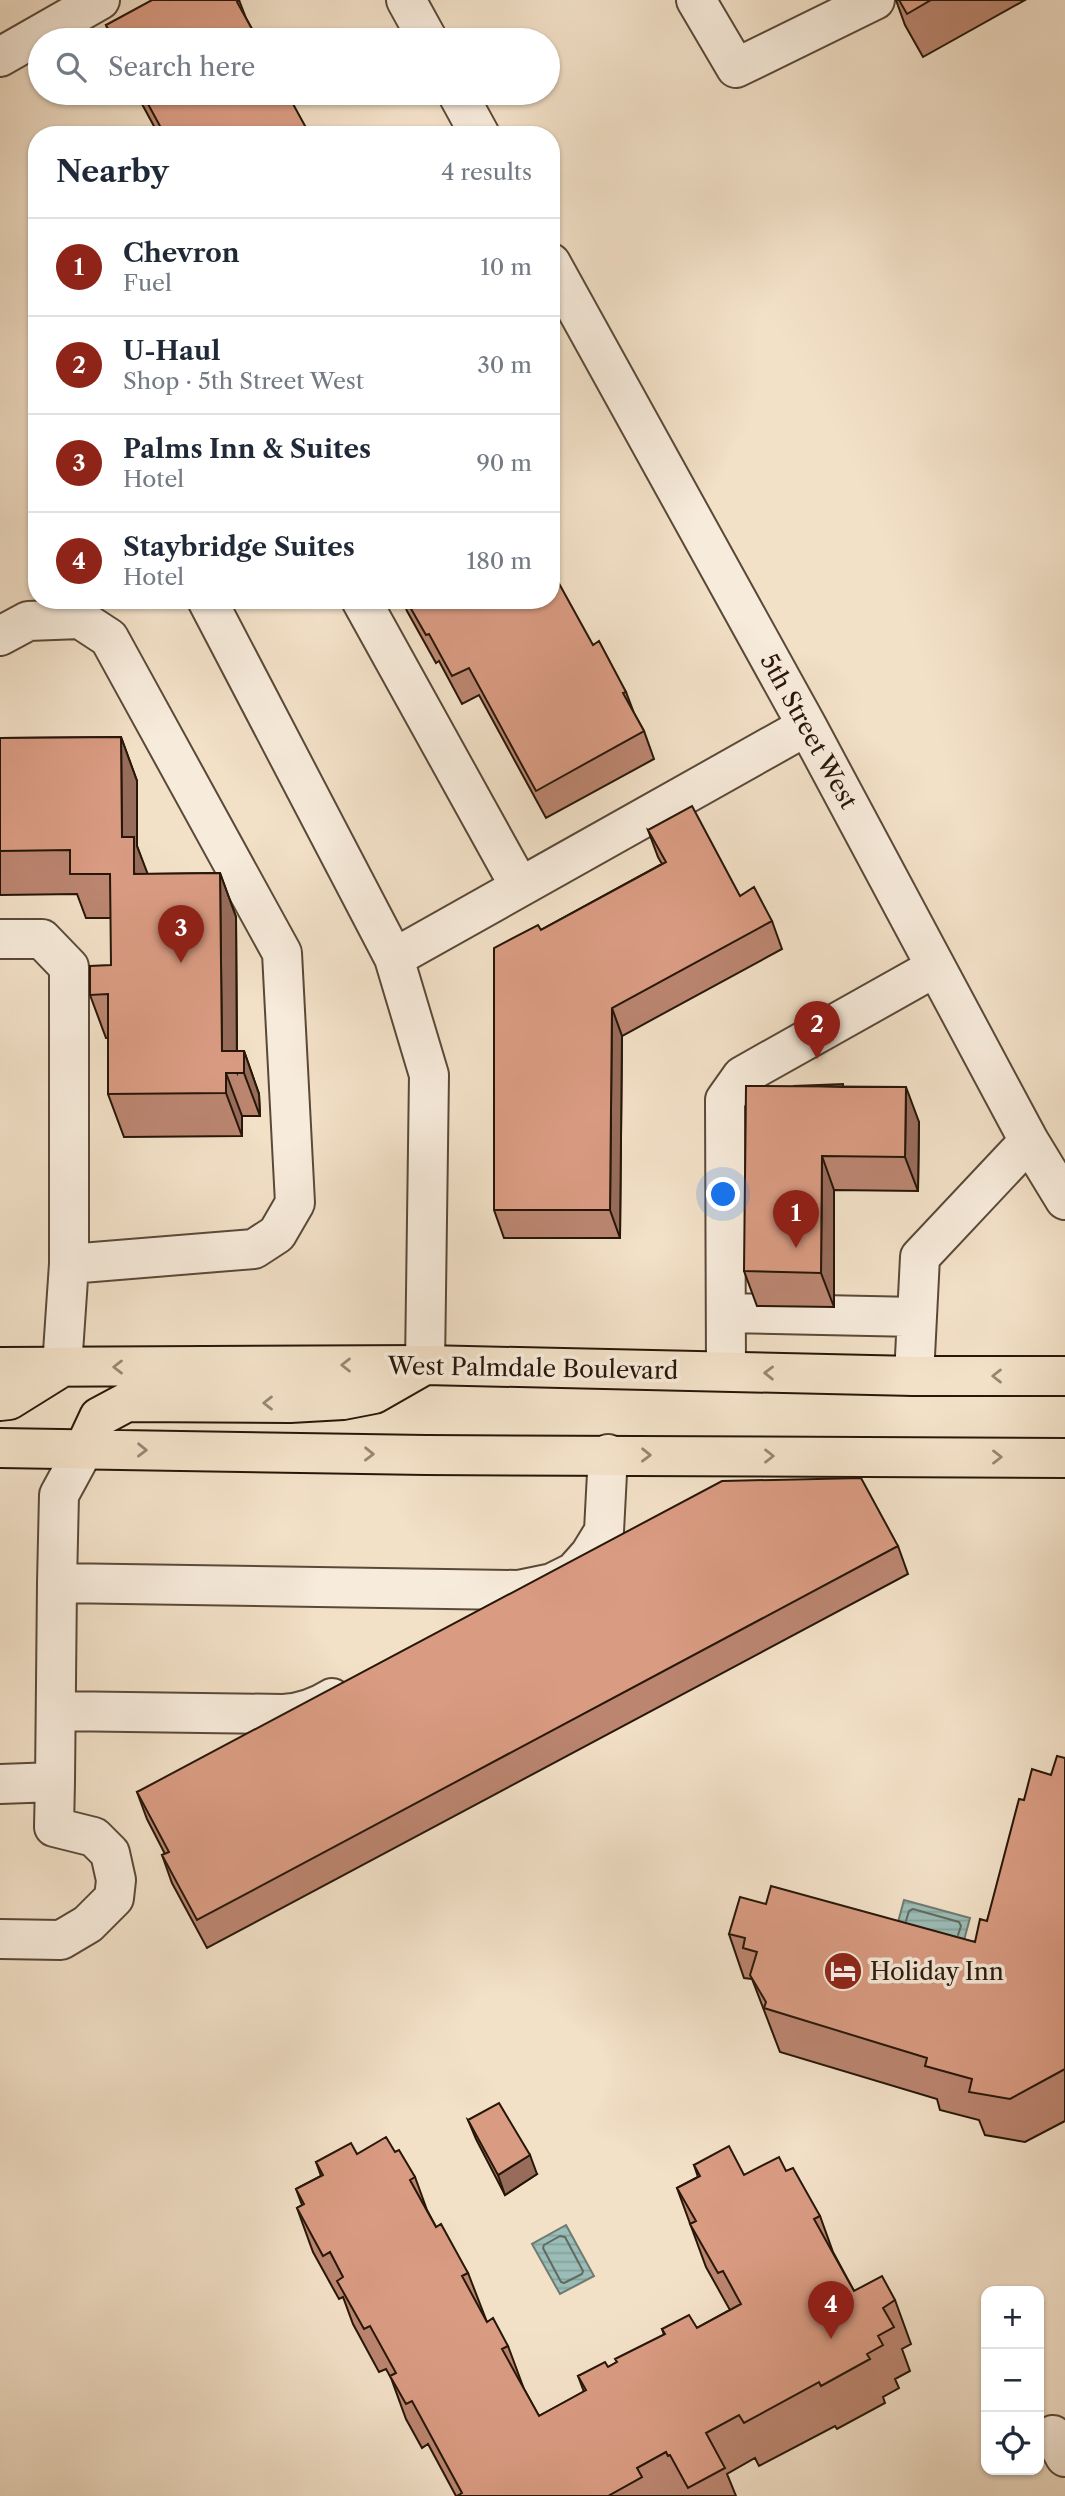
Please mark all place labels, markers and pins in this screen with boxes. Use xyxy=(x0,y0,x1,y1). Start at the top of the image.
pin: 3 xyxy=(158,905,204,963)
pin: 2 xyxy=(794,1001,840,1059)
pin: 1 xyxy=(773,1190,819,1248)
hotel icon: Holiday Inn xyxy=(822,1950,864,1992)
place label: Holiday Inn xyxy=(870,1957,1004,1986)
pin: 4 xyxy=(808,2281,854,2339)

